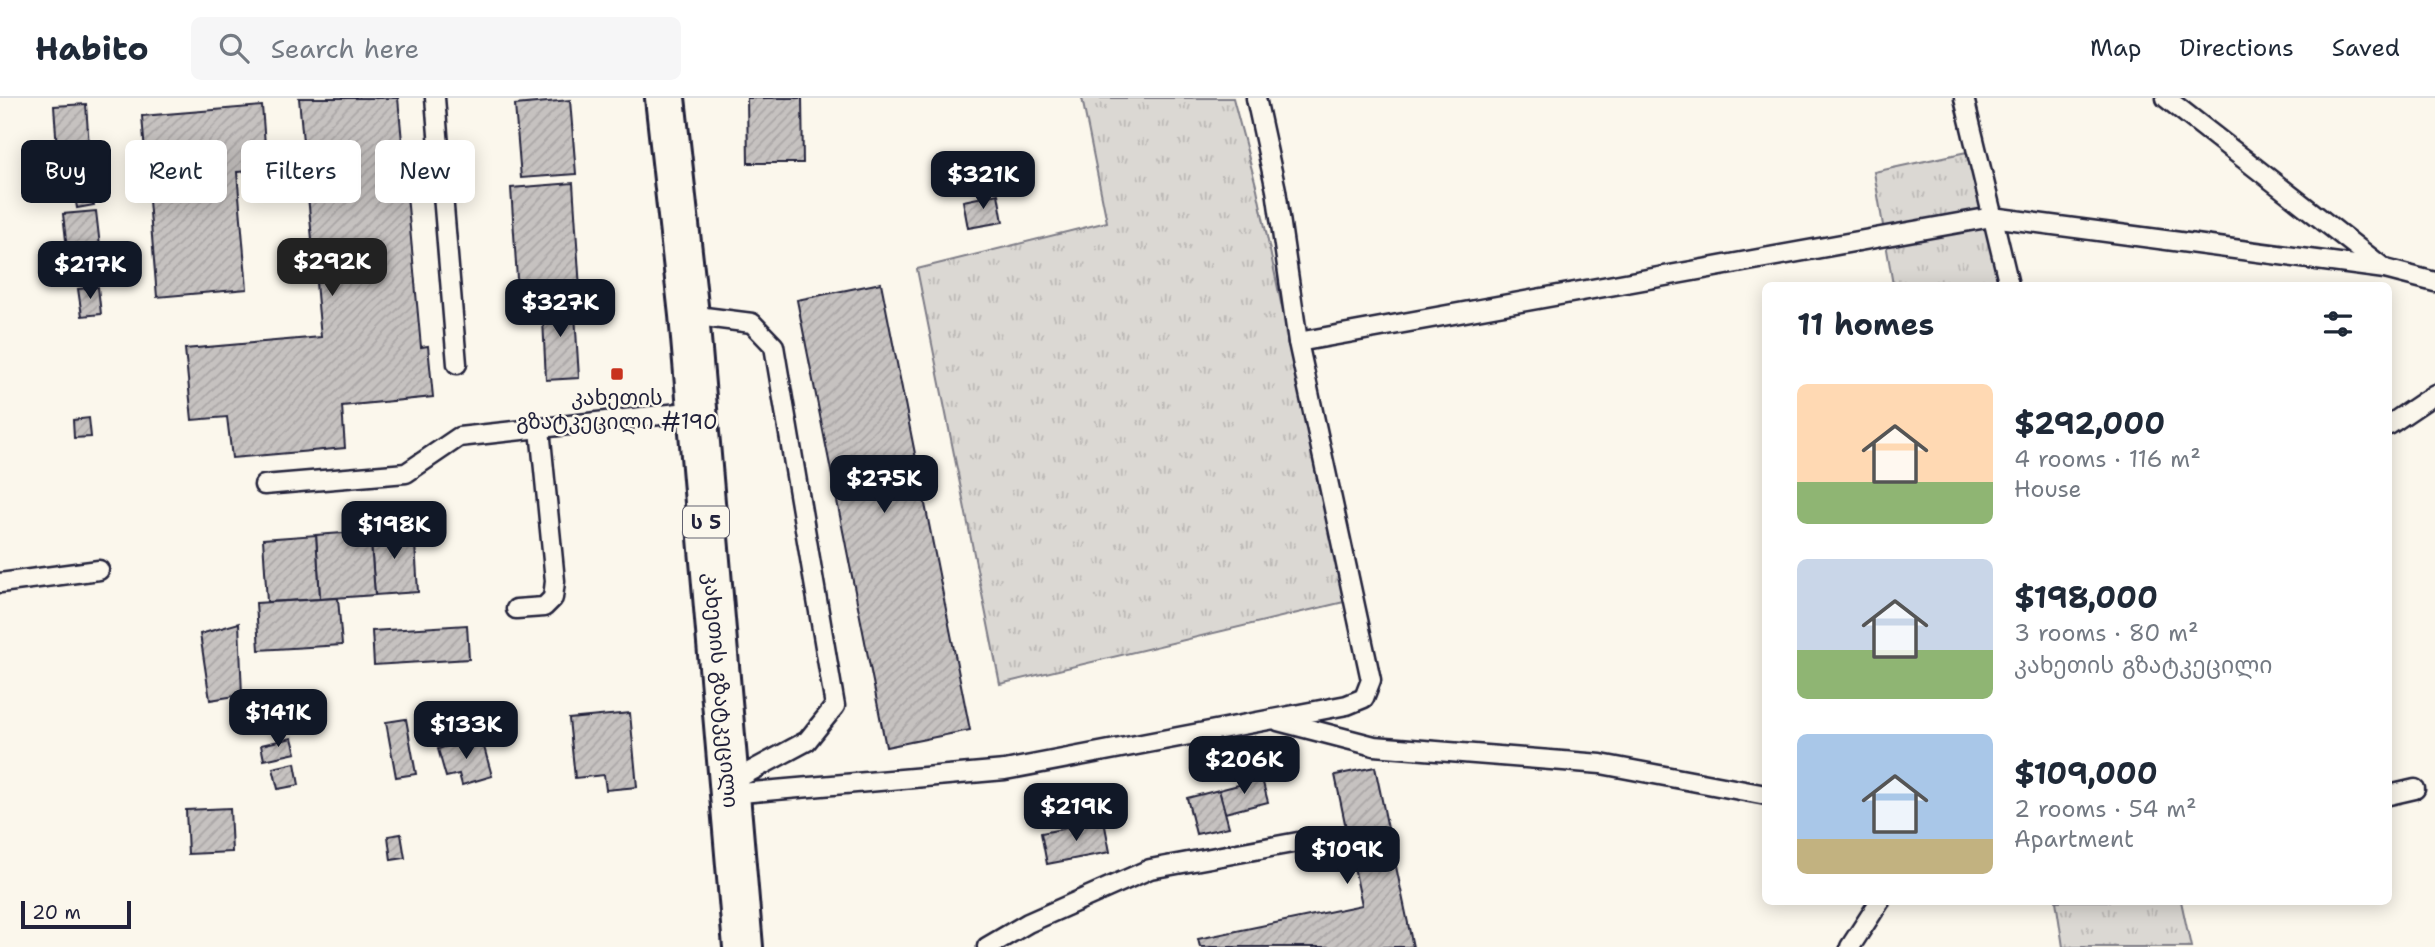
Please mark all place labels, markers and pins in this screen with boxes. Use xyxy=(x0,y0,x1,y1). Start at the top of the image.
pin: $321K xyxy=(934,152,1032,211)
pin: $292K xyxy=(283,238,381,298)
pin: $217K xyxy=(41,242,139,301)
pin: $327K xyxy=(511,280,609,339)
marker: კახეთის გზატკეცილი #190 xyxy=(609,366,625,382)
place label: კახეთის გზატკეცილი #190 xyxy=(516,384,718,436)
pin: $275K xyxy=(835,456,933,515)
pin: $198K xyxy=(345,502,443,561)
pin: $141K xyxy=(229,690,327,749)
pin: $133K xyxy=(417,702,515,761)
pin: $206K xyxy=(1195,736,1293,796)
pin: $219K xyxy=(1027,784,1125,843)
pin: $109K xyxy=(1298,826,1396,886)

